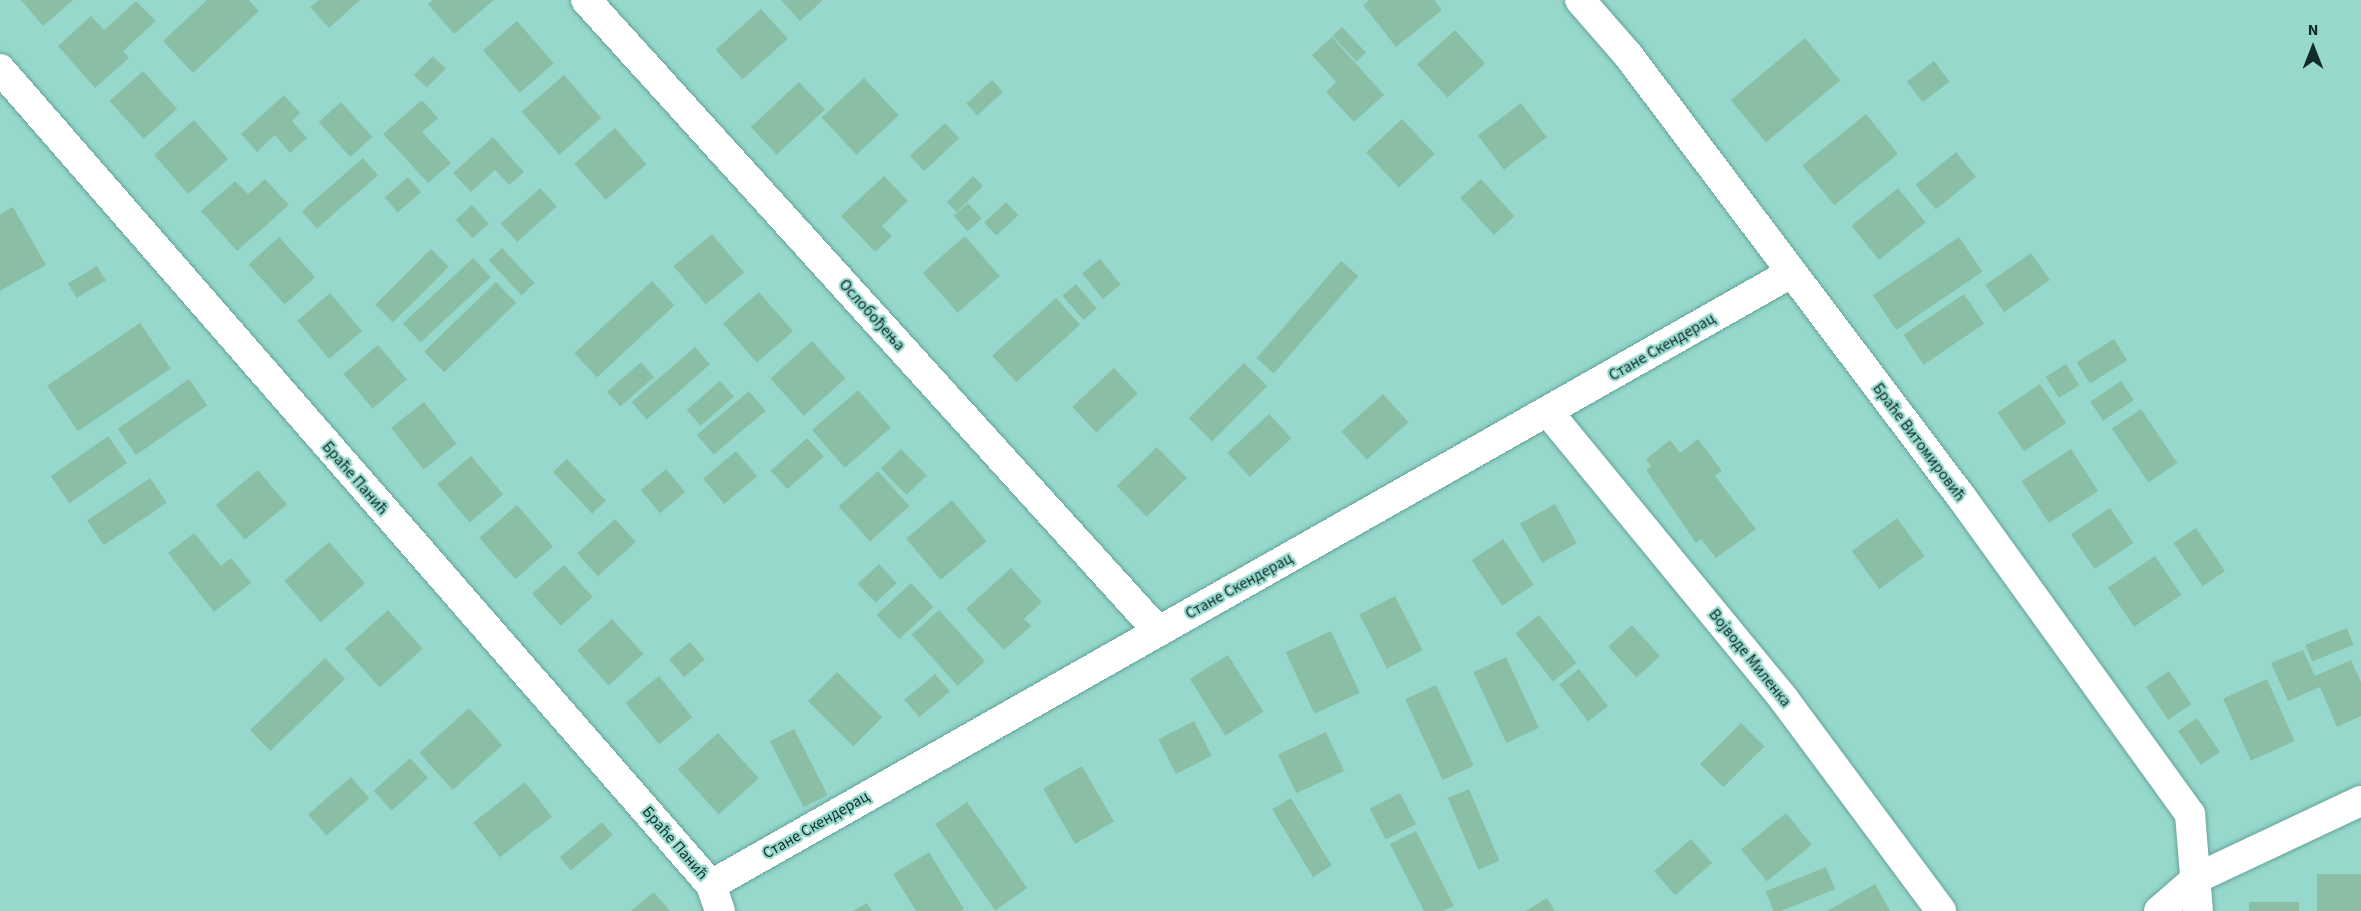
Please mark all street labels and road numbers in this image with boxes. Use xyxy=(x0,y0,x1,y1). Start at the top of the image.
street label: Ослобођења xyxy=(835,275,909,355)
street label: Стане Скендерац xyxy=(1605,309,1719,385)
street label: Браће Витомировић xyxy=(1868,379,1970,505)
street label: Браће Панић xyxy=(318,437,392,519)
street label: Стане Скендерац xyxy=(1182,549,1296,623)
street label: Војводе Миленка xyxy=(1705,605,1795,711)
street label: Стане Скендерац xyxy=(759,787,873,863)
street label: Браће Панић xyxy=(638,802,712,884)

